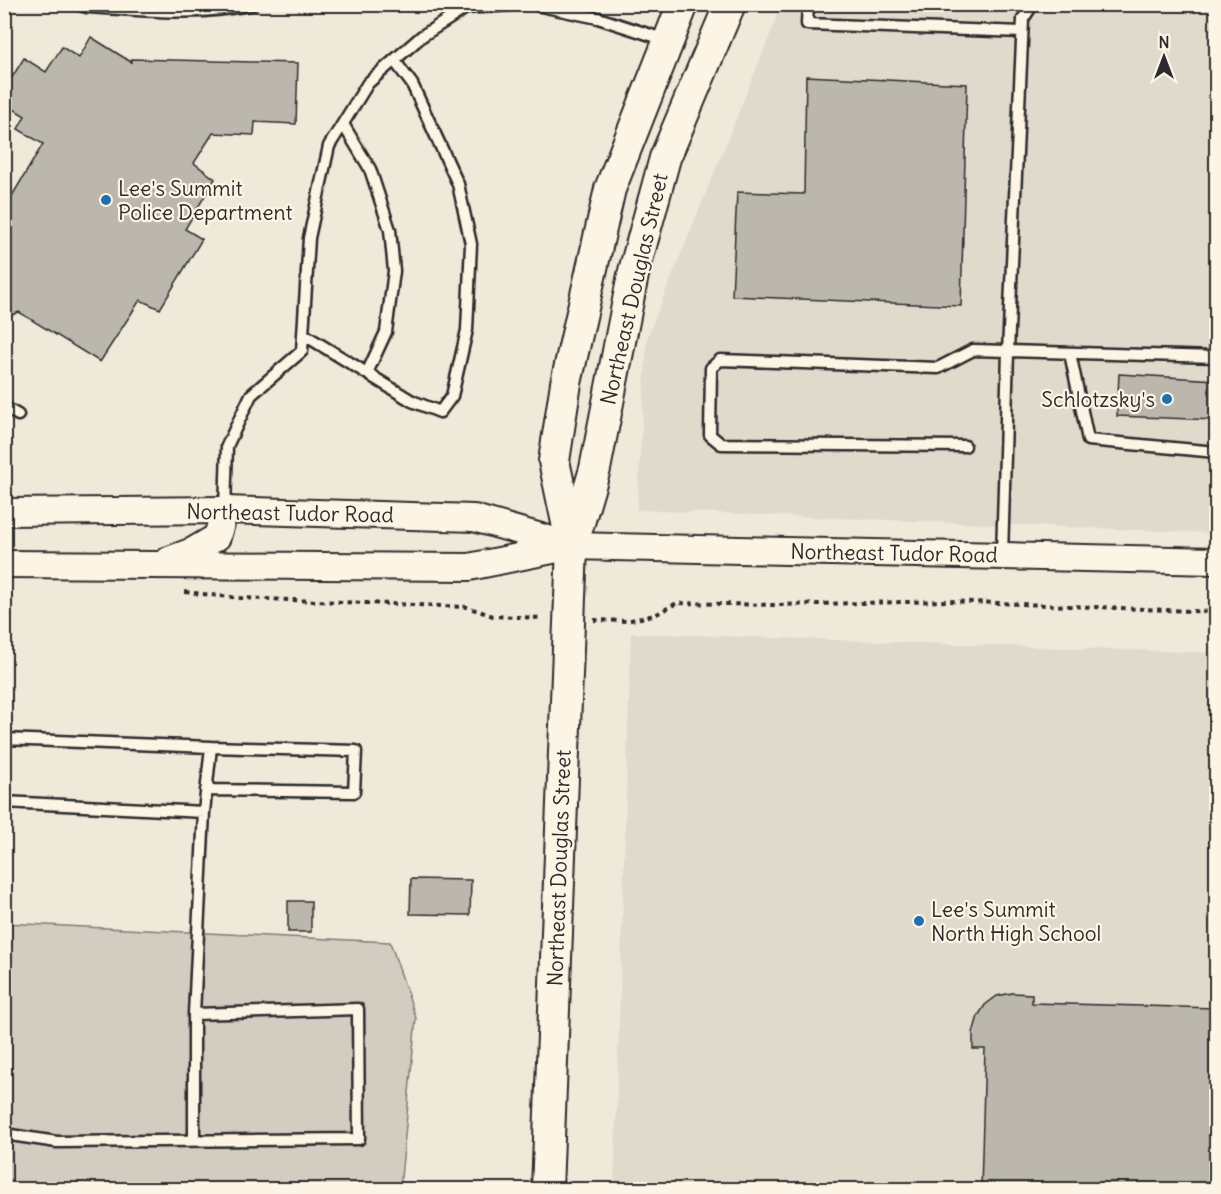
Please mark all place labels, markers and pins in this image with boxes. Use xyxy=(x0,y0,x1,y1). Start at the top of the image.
place label: Lee's Summit Police Department xyxy=(118,175,293,226)
marker: Lee's Summit Police Department xyxy=(99,193,113,207)
place label: Schlotzsky's xyxy=(1041,386,1155,413)
marker: Schlotzsky's xyxy=(1160,392,1174,406)
place label: Lee's Summit North High School xyxy=(931,896,1101,947)
marker: Lee's Summit North High School xyxy=(912,914,926,928)

